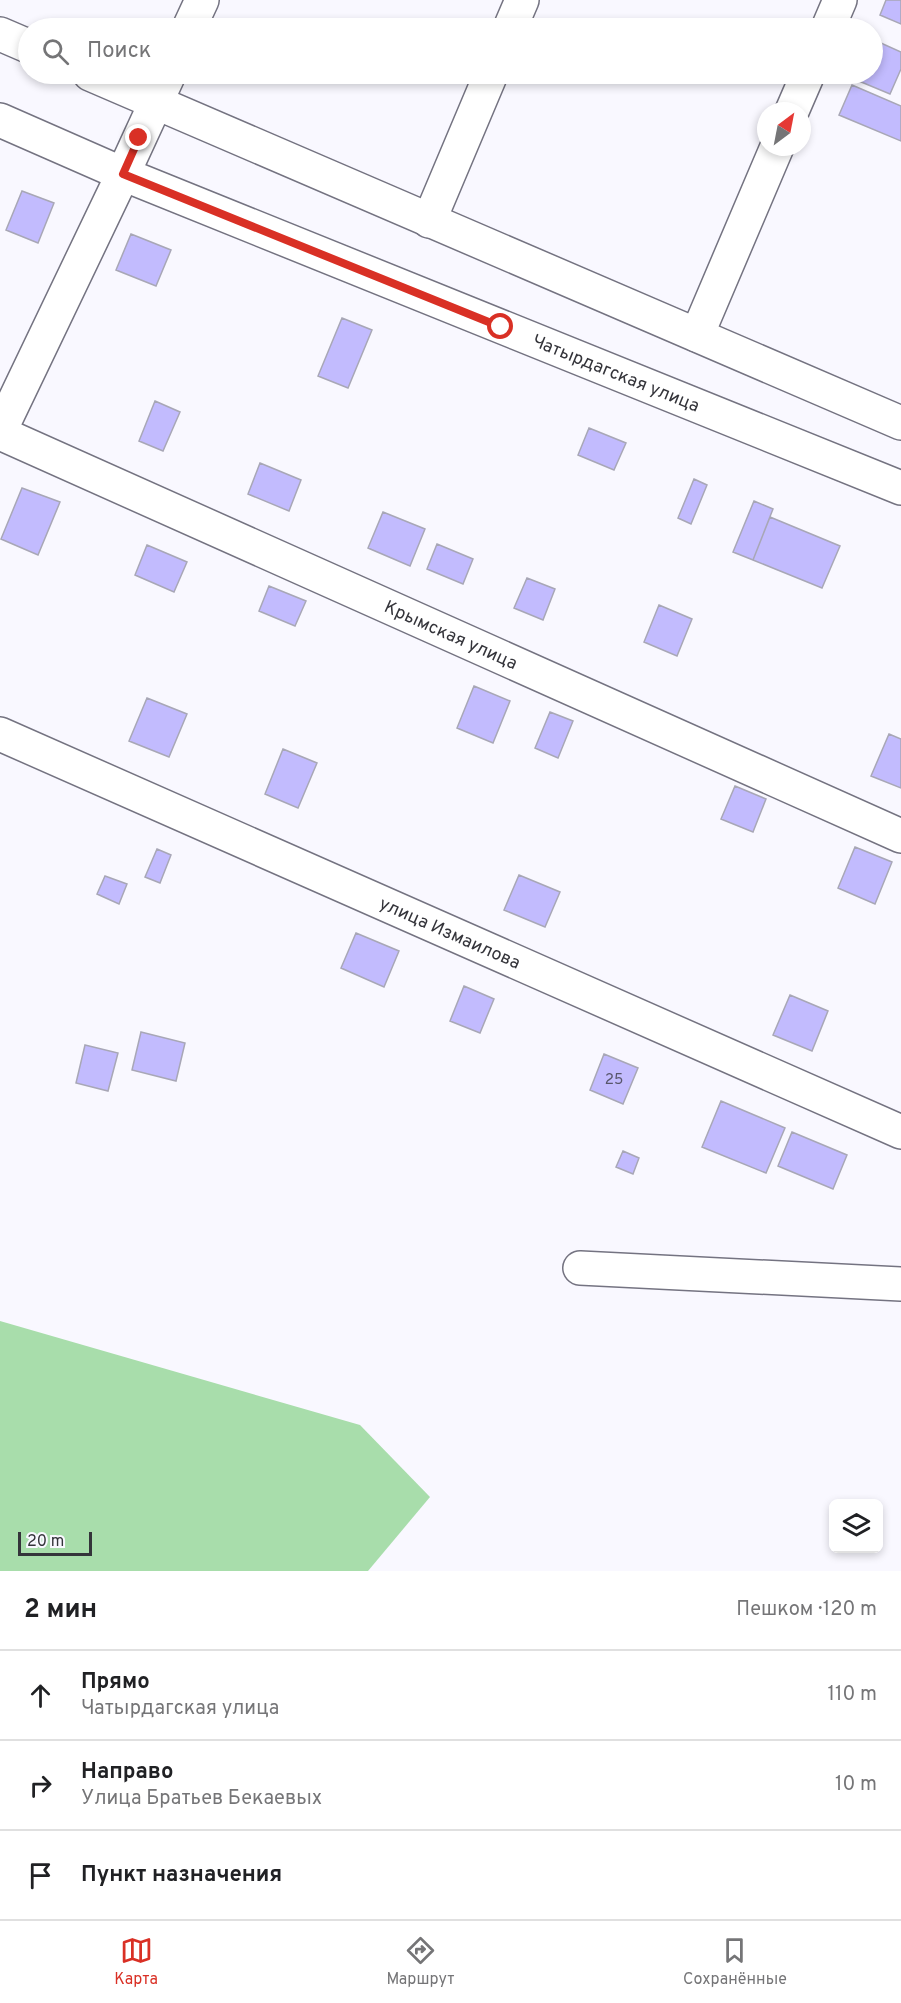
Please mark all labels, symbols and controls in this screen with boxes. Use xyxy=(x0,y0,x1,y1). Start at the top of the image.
search box xyxy=(18,18,883,84)
icon: search xyxy=(39,35,72,68)
text: Поиск xyxy=(87,38,151,65)
north arrow xyxy=(757,102,811,156)
route end xyxy=(125,124,151,150)
route start xyxy=(487,313,513,339)
street label: Чатырдагская улица xyxy=(528,330,703,418)
street label: Крымская улица xyxy=(380,596,521,676)
street label: улица Измаилова xyxy=(375,893,524,975)
house number: 25 xyxy=(605,1071,623,1090)
map controls xyxy=(829,1499,883,1553)
button: layers xyxy=(829,1499,883,1553)
scale bar xyxy=(18,1529,92,1556)
text: 20 m xyxy=(27,1532,64,1552)
text: 2 мин xyxy=(24,1594,97,1627)
text: Пешком · 120 m xyxy=(736,1597,877,1623)
text: Прямо xyxy=(81,1669,150,1696)
icon: ahead xyxy=(24,1679,57,1712)
text: 110 m xyxy=(828,1682,877,1708)
text: Чатырдагская улица xyxy=(81,1696,279,1722)
text: Направо xyxy=(81,1759,173,1786)
icon: right xyxy=(24,1769,57,1802)
text: 10 m xyxy=(835,1772,877,1798)
text: Улица Братьев Бекаевых xyxy=(81,1786,322,1812)
icon: arrive xyxy=(24,1859,57,1892)
text: Пункт назначения xyxy=(81,1862,282,1889)
tab: Карта xyxy=(114,1934,158,1990)
tab: Маршрут xyxy=(386,1934,455,1990)
tab: Сохранённые xyxy=(683,1934,787,1990)

